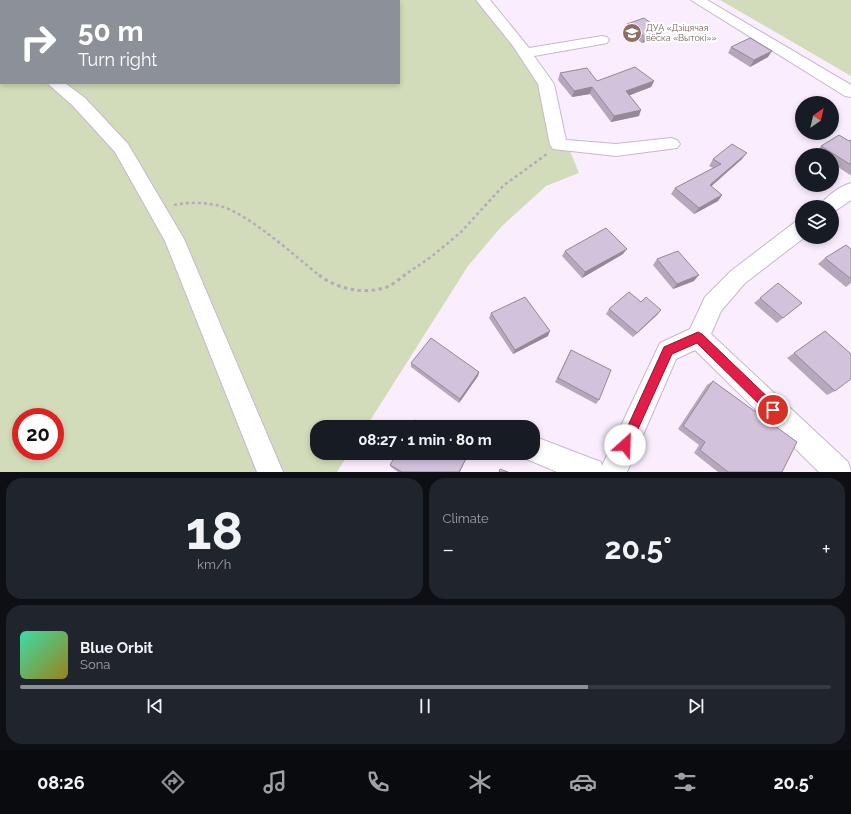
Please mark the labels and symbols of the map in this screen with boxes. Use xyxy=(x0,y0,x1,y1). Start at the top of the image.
school or university icon: ДУА «Дзіцячая вёска «Вытокі»» xyxy=(621,22,643,44)
place label: ДУА «Дзіцячая вёска «Вытокі»» xyxy=(646,23,717,43)
north arrow xyxy=(795,96,839,140)
pin xyxy=(756,393,790,427)
speed limit sign: 20 xyxy=(12,408,64,460)
position arrow xyxy=(604,424,646,466)

